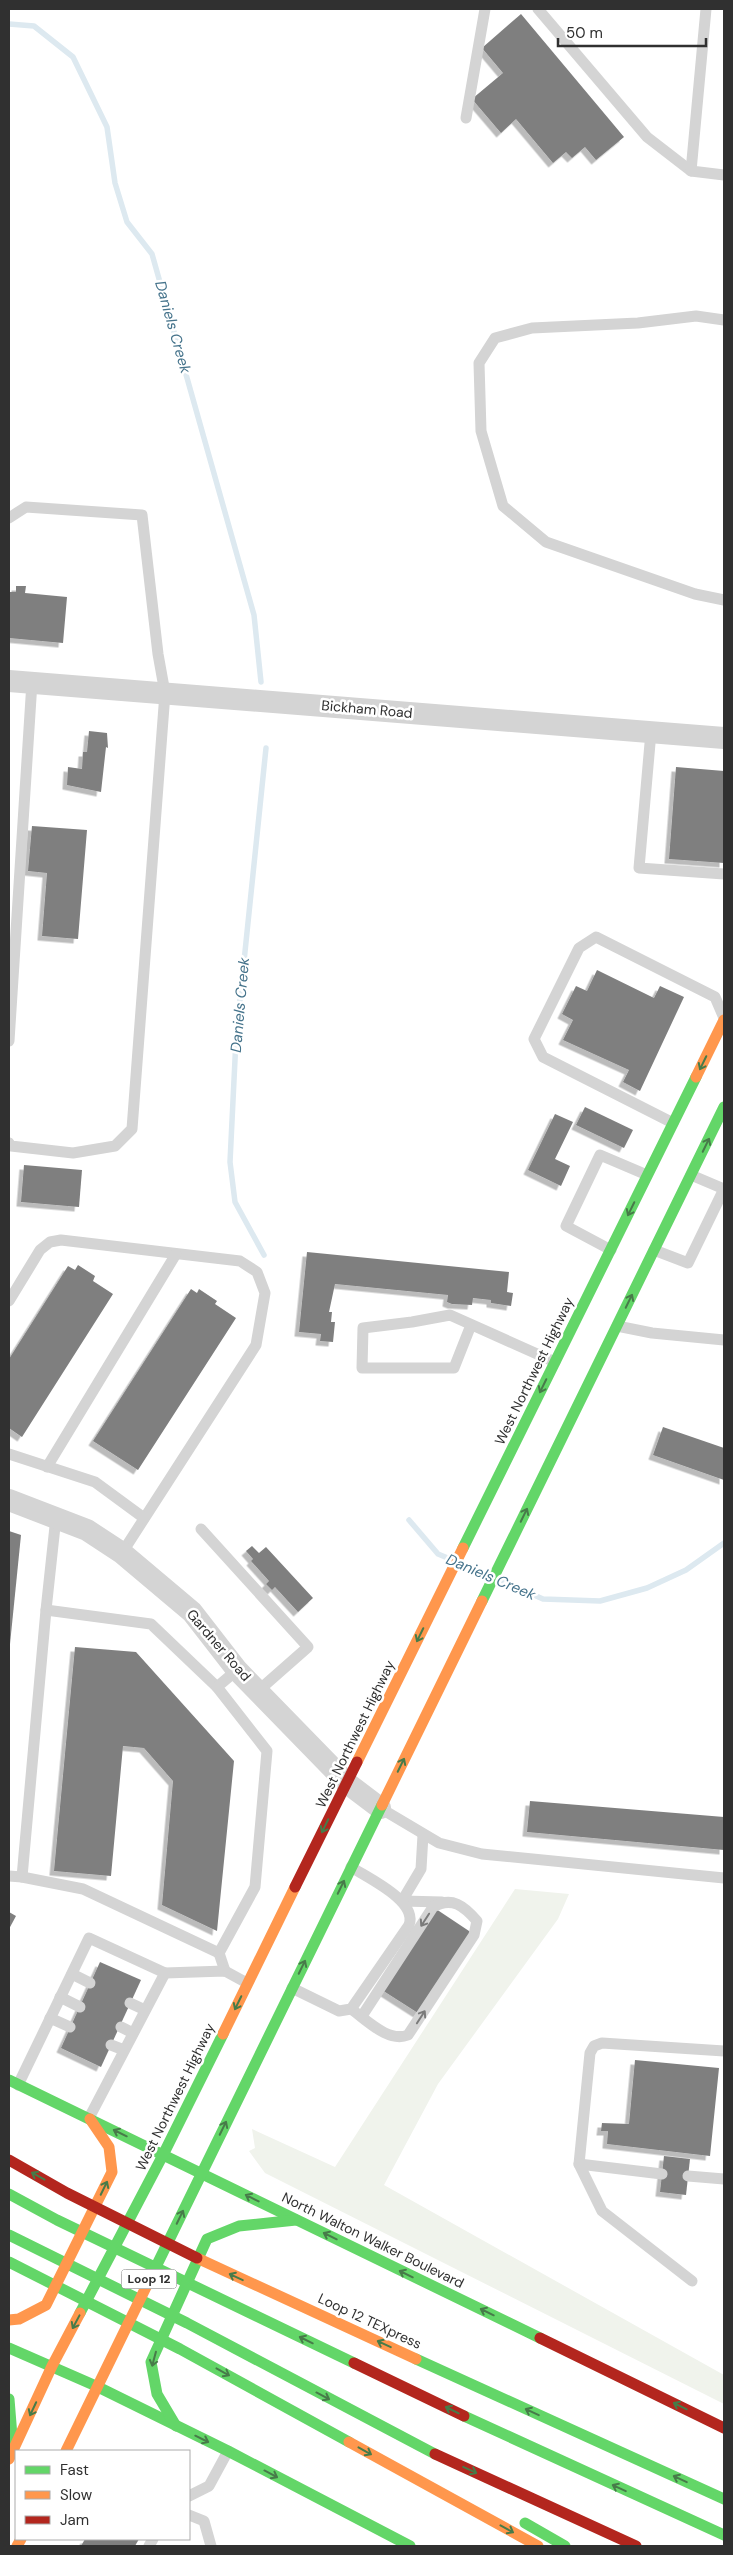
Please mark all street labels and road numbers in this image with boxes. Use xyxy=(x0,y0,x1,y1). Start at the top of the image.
street label: Bickham Road xyxy=(321,696,413,722)
street label: West Northwest Highway xyxy=(490,1294,578,1448)
street label: Gardner Road xyxy=(183,1605,255,1685)
street label: West Northwest Highway xyxy=(311,1657,399,1811)
street label: West Northwest Highway xyxy=(131,2020,219,2174)
street label: North Walton Walker Boulevard xyxy=(279,2188,467,2292)
road number: Loop 12 xyxy=(122,2270,176,2288)
street label: Loop 12 TEXpress xyxy=(315,2289,425,2353)

